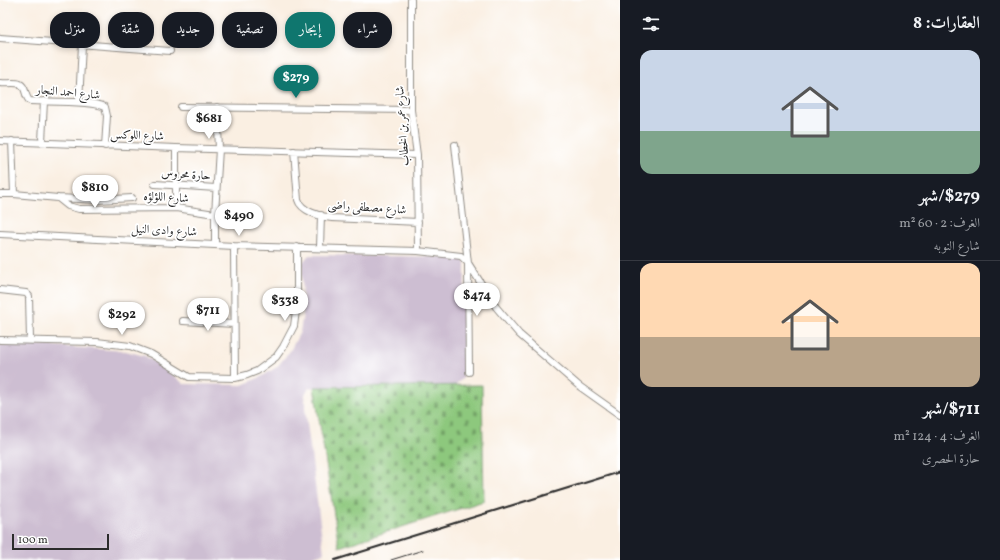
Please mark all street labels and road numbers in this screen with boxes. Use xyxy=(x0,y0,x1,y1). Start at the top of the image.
street label: شارع احمد النجار xyxy=(34,82,101,106)
street label: شارع عمر بن الخطاب xyxy=(392,85,416,167)
street label: شارع اللوكس xyxy=(110,127,164,147)
street label: حارة محروس xyxy=(161,165,211,185)
street label: شارع اللؤلؤه xyxy=(143,189,189,209)
street label: شارع مصطفى راضى xyxy=(327,197,407,221)
street label: شارع وادى النيل xyxy=(131,221,197,243)

